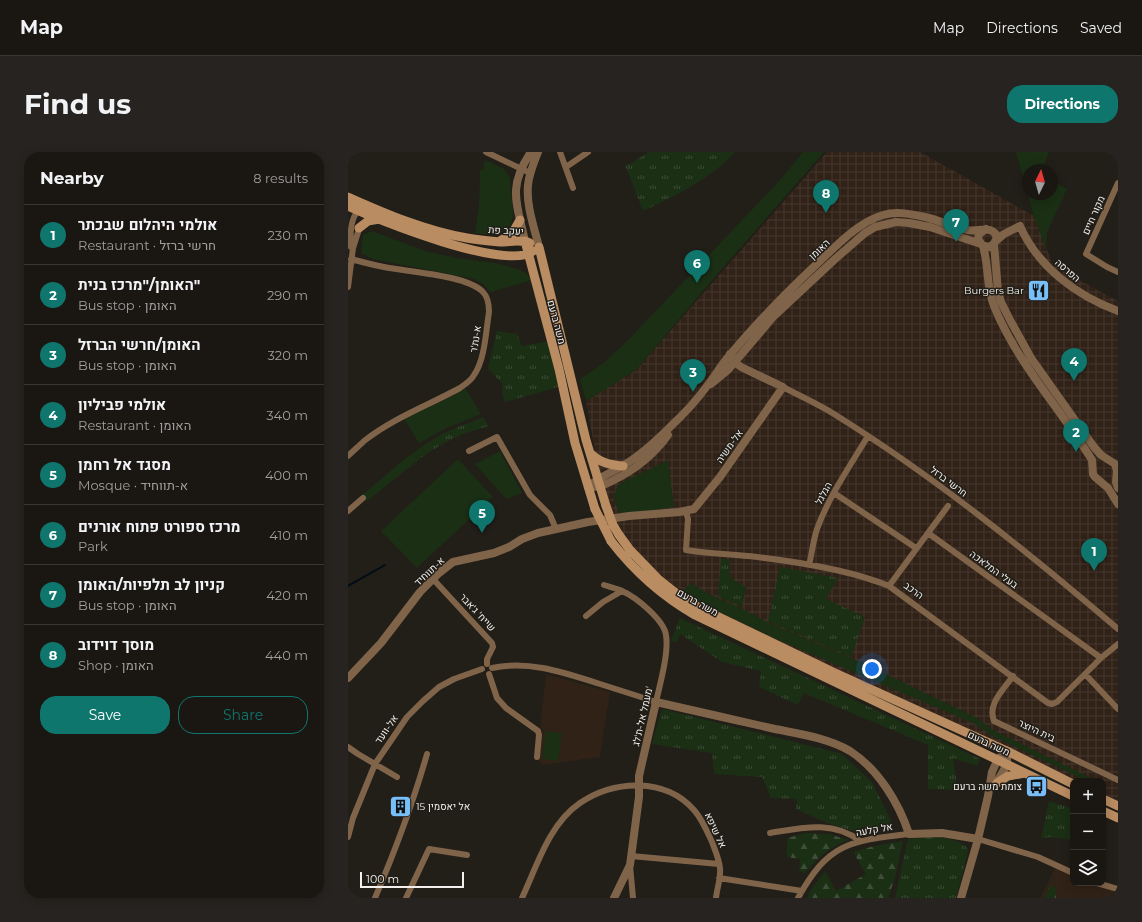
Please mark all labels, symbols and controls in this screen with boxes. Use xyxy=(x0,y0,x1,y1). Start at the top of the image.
text: Map xyxy=(20,16,63,39)
text: Map xyxy=(933,19,964,37)
text: Directions xyxy=(986,19,1058,37)
text: Saved xyxy=(1080,19,1122,37)
button: Directions xyxy=(1007,85,1118,123)
text: Find us xyxy=(24,87,131,121)
north arrow xyxy=(1022,164,1058,200)
text: Nearby xyxy=(40,168,104,188)
text: 8 results xyxy=(253,170,308,186)
pin: 8 xyxy=(813,180,839,213)
street label: מקור חיים xyxy=(1079,194,1108,237)
pin: 7 xyxy=(943,209,969,242)
text: אולמי היהלום שבכתר xyxy=(78,215,217,234)
street label: יעקב פת xyxy=(488,223,524,238)
text: 1 xyxy=(50,227,56,243)
text: 230 m xyxy=(267,227,308,243)
street label: האומן xyxy=(806,236,833,262)
text: Restaurant · חרשי ברזל xyxy=(78,237,216,253)
pin: 6 xyxy=(684,250,710,283)
street label: הפרסה xyxy=(1052,256,1083,285)
text: האומן/"מרכז בנית" xyxy=(78,275,200,294)
restaurant icon: Burgers Bar xyxy=(1026,277,1052,303)
place label: Burgers Bar xyxy=(964,284,1024,297)
text: 2 xyxy=(49,287,57,303)
text: 290 m xyxy=(267,287,308,303)
text: Bus stop · האומן xyxy=(78,297,177,313)
street label: משה ברעם xyxy=(544,299,569,346)
street label: א-נת'ר xyxy=(467,325,484,353)
text: האומן/חרשי הברזל xyxy=(78,335,201,354)
text: 3 xyxy=(49,347,57,363)
text: 320 m xyxy=(268,347,308,363)
pin: 4 xyxy=(1061,348,1087,381)
text: Bus stop · האומן xyxy=(78,357,177,373)
pin: 3 xyxy=(680,359,706,392)
text: אולמי פביליון xyxy=(78,395,166,414)
text: 4 xyxy=(49,407,57,423)
text: 340 m xyxy=(266,407,308,423)
text: Restaurant · האומן xyxy=(78,417,191,433)
pin: 2 xyxy=(1063,419,1089,452)
street label: אל-משיה xyxy=(713,427,746,466)
text: מסגד אל רחמן xyxy=(78,455,171,474)
street label: חרשי ברזל xyxy=(927,463,970,500)
text: 5 xyxy=(49,467,57,483)
text: 400 m xyxy=(265,467,308,483)
text: Mosque · א-תווחיד xyxy=(78,477,188,493)
street label: הגלגל xyxy=(812,480,835,507)
pin: 5 xyxy=(469,500,495,533)
text: מרכז ספורט פתוח אורנים xyxy=(78,517,241,536)
text: 6 xyxy=(49,527,57,543)
text: 410 m xyxy=(269,527,308,543)
text: Park xyxy=(78,538,108,554)
pin: 1 xyxy=(1081,538,1107,571)
street label: בעלי המלאכה xyxy=(967,547,1021,592)
street label: א-תווחיד xyxy=(411,554,447,589)
text: קניון לב תלפיות/האומן xyxy=(78,575,225,594)
street label: הרכב xyxy=(901,579,926,602)
street label: משה ברעם xyxy=(675,586,721,619)
text: 7 xyxy=(49,587,57,603)
text: 420 m xyxy=(266,587,308,603)
street label: שייח' ג'אבר xyxy=(457,591,499,634)
text: Bus stop · האומן xyxy=(78,597,177,613)
text: מוסך דוידוב xyxy=(78,635,154,654)
text: 8 xyxy=(49,647,57,663)
text: 440 m xyxy=(265,647,308,663)
text: Shop · האומן xyxy=(78,657,154,673)
your location xyxy=(862,659,882,679)
street label: מעמל אל-ת'לג' xyxy=(629,685,656,747)
button: Save xyxy=(40,696,170,734)
button: Share xyxy=(178,696,308,734)
street label: אל-וועד xyxy=(372,712,401,746)
street label: בית היוצר xyxy=(1016,716,1058,745)
street label: משה ברעם xyxy=(966,728,1012,759)
bus stop icon: צומת משה ברעם xyxy=(1024,773,1050,799)
map controls xyxy=(1070,778,1106,886)
button: + xyxy=(1070,778,1106,814)
place label: צומת משה ברעם xyxy=(953,780,1023,793)
building icon: אל יאסמין 15 xyxy=(387,793,413,819)
place label: אל יאסמין 15 xyxy=(416,800,470,813)
street label: אל שיפא xyxy=(702,810,729,850)
button: − xyxy=(1070,814,1106,850)
street label: אל קלעה xyxy=(855,820,894,839)
button: layers xyxy=(1070,850,1106,886)
scale bar xyxy=(360,870,464,889)
text: 100 m xyxy=(366,872,399,886)

